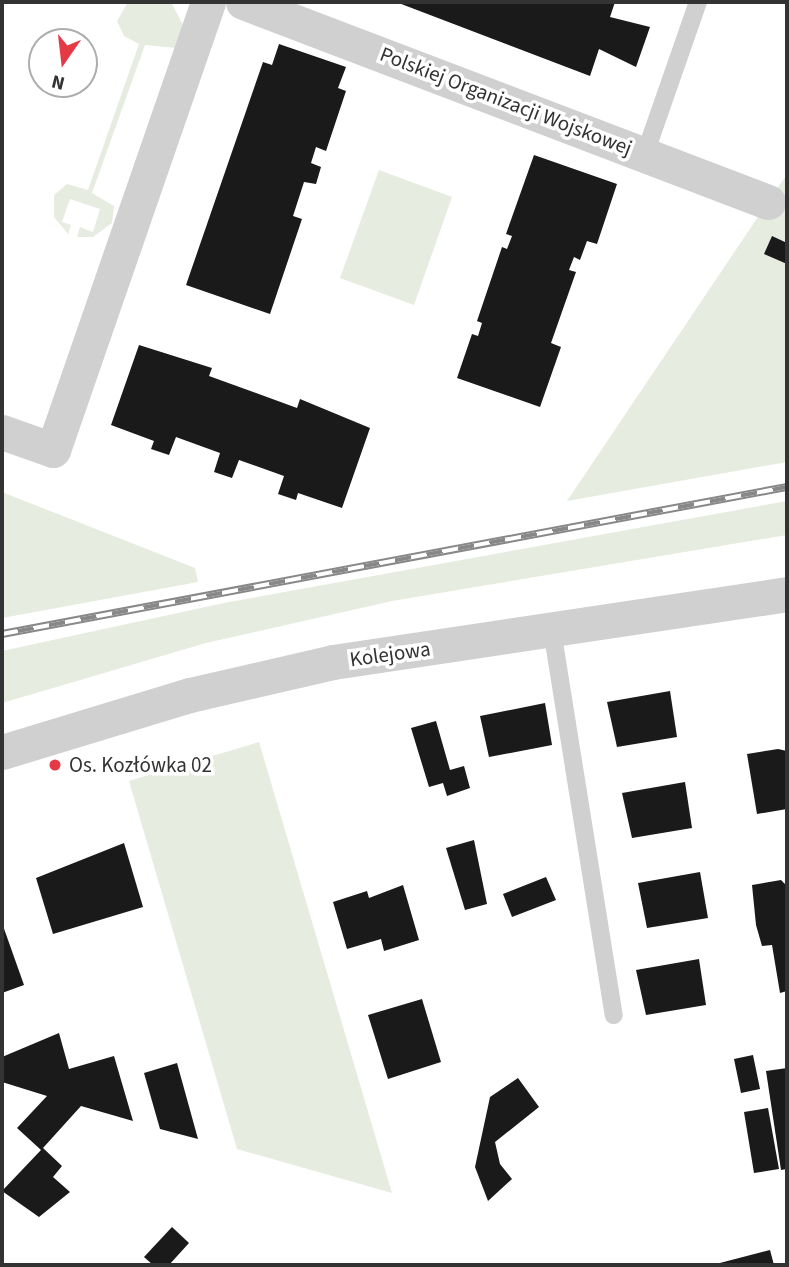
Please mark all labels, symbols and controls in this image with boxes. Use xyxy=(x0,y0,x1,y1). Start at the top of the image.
north arrow xyxy=(28,28,98,98)
street label: Polskiej Organizacji Wojskowej xyxy=(376,41,636,161)
text: N xyxy=(49,67,68,97)
street label: Kolejowa xyxy=(348,636,432,672)
place label: Os. Kozłówka 02 xyxy=(69,752,212,778)
marker: Os. Kozłówka 02 xyxy=(47,757,63,773)

